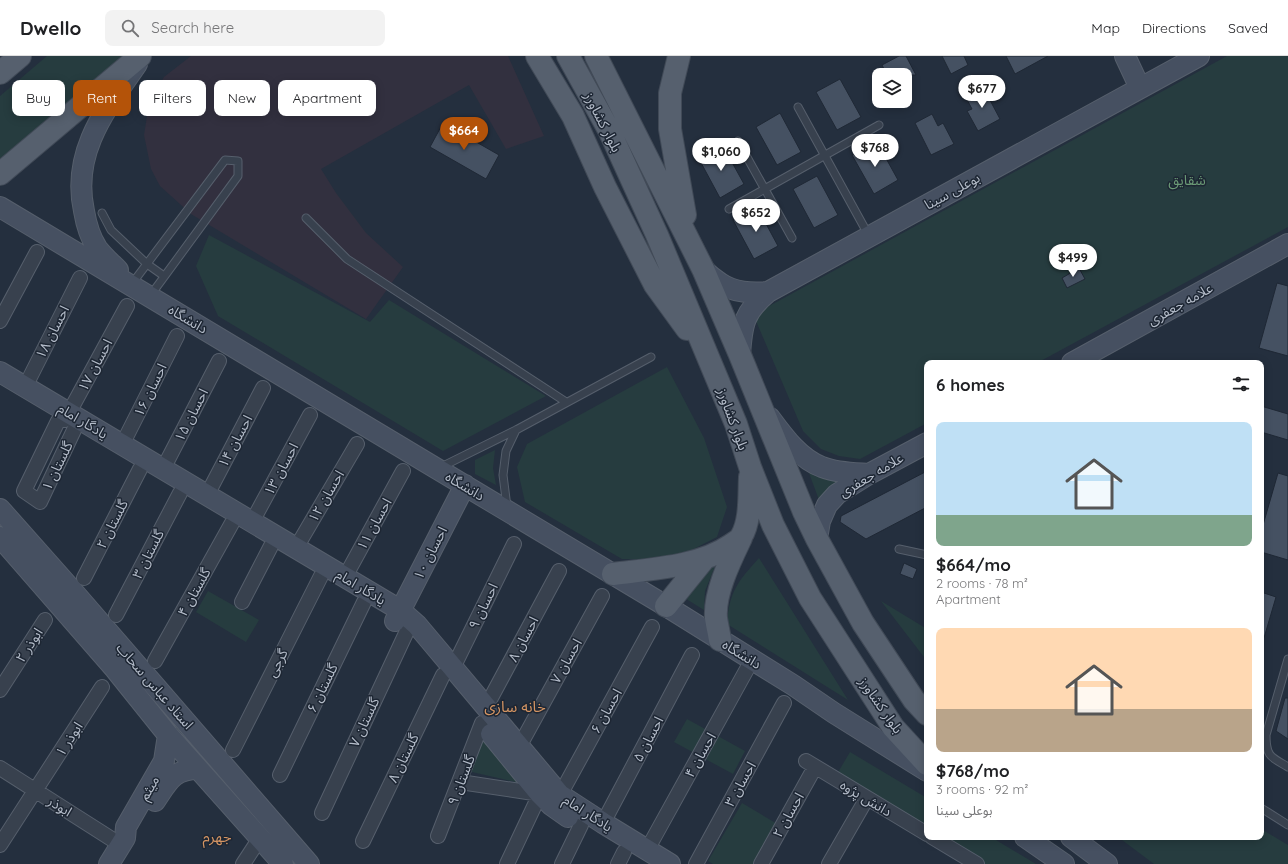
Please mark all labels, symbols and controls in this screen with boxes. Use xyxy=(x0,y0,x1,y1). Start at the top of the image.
search box xyxy=(105,10,385,46)
text: Dwello xyxy=(20,16,81,40)
icon: search xyxy=(119,17,141,39)
text: Search here xyxy=(151,18,234,37)
text: Map xyxy=(1091,19,1120,37)
text: Directions xyxy=(1142,19,1206,37)
text: Saved xyxy=(1228,19,1268,37)
map controls xyxy=(872,68,912,108)
button: layers xyxy=(872,68,912,108)
pin: $677 xyxy=(958,75,1006,109)
chip: Buy xyxy=(12,80,65,116)
chip: Rent xyxy=(73,80,131,116)
chip: Filters xyxy=(139,80,206,116)
chip: New xyxy=(214,80,270,116)
chip: Apartment xyxy=(278,80,376,116)
text: $677 xyxy=(967,80,997,96)
street label: بلوار کشاورز xyxy=(580,88,626,155)
pin: $664 xyxy=(440,117,488,151)
text: $664 xyxy=(449,122,479,138)
pin: $768 xyxy=(851,134,899,168)
pin: $1,060 xyxy=(688,138,754,172)
text: $768 xyxy=(861,139,889,155)
text: $1,060 xyxy=(701,143,741,159)
street label: بوعلی سینا xyxy=(921,168,983,214)
park label: شقایق xyxy=(1168,171,1206,190)
pin: $652 xyxy=(732,199,780,233)
text: $652 xyxy=(741,204,771,220)
pin: $499 xyxy=(1049,244,1097,278)
text: $499 xyxy=(1058,249,1088,265)
street label: علامه جعفری xyxy=(1144,279,1216,329)
street label: دانشگاه xyxy=(165,300,211,338)
street label: احسان ۱۸ xyxy=(31,303,73,361)
street label: احسان ۱۷ xyxy=(74,336,116,394)
street label: احسان ۱۶ xyxy=(129,360,171,420)
icon: filters xyxy=(1230,373,1252,395)
text: 6 homes xyxy=(936,374,1005,395)
street label: بلوار کشاورز xyxy=(713,384,753,453)
street label: احسان ۱۵ xyxy=(170,386,212,444)
street label: یادگار امام xyxy=(54,399,111,445)
street label: احسان ۱۴ xyxy=(214,412,256,470)
street label: گلستان ۱ xyxy=(37,438,77,494)
street label: احسان ۱۳ xyxy=(260,440,302,498)
icon: home xyxy=(1058,448,1130,520)
street label: علامه جعفری xyxy=(835,449,907,501)
street label: احسان ۱۲ xyxy=(304,467,348,525)
street label: دانشگاه xyxy=(442,467,488,505)
street label: احسان ۱۱ xyxy=(352,495,396,553)
street label: گلستان ۲ xyxy=(92,496,132,552)
street label: احسان ۱۰ xyxy=(409,524,451,582)
street label: گلستان ۳ xyxy=(128,526,168,582)
text: $664/mo xyxy=(936,554,1011,575)
street label: گلستان ۴ xyxy=(173,564,215,619)
street label: یادگار امام xyxy=(332,565,389,611)
text: 2 rooms · 78 m² xyxy=(936,575,1028,591)
street label: احسان ۹ xyxy=(464,580,502,632)
text: Apartment xyxy=(936,591,1001,607)
street label: احسان ۸ xyxy=(504,613,542,665)
street label: ابوذر ۲ xyxy=(11,624,47,666)
street label: احسان ۷ xyxy=(546,635,586,687)
street label: دانشگاه xyxy=(719,635,765,673)
street label: استاد عباس سحاب xyxy=(113,639,197,733)
street label: گرجی xyxy=(262,646,292,680)
icon: home xyxy=(1058,654,1130,726)
street label: گلستان ۶ xyxy=(302,660,342,716)
street label: بلوار کشاورز xyxy=(854,672,907,737)
street label: احسان ۶ xyxy=(586,685,626,737)
street label: گلستان ۷ xyxy=(345,694,383,750)
district label: خانه سازی xyxy=(484,697,546,716)
street label: احسان ۵ xyxy=(629,713,667,765)
street label: ابوذر ۱ xyxy=(51,718,87,760)
street label: احسان ۴ xyxy=(680,729,720,781)
street label: گلستان ۸ xyxy=(383,730,423,786)
street label: گلستان ۹ xyxy=(443,752,479,808)
street label: احسان ۳ xyxy=(720,758,760,810)
text: $768/mo xyxy=(936,760,1010,781)
street label: میثم xyxy=(135,772,165,805)
street label: دانش پژوه xyxy=(836,776,895,822)
text: 3 rooms · 92 m² xyxy=(936,781,1028,797)
street label: احسان ۲ xyxy=(768,789,808,841)
street label: یادگار امام xyxy=(559,790,616,837)
street label: ابوذر xyxy=(44,791,76,820)
text: بوعلی سینا xyxy=(936,802,992,818)
district label: جهرم xyxy=(202,827,232,848)

